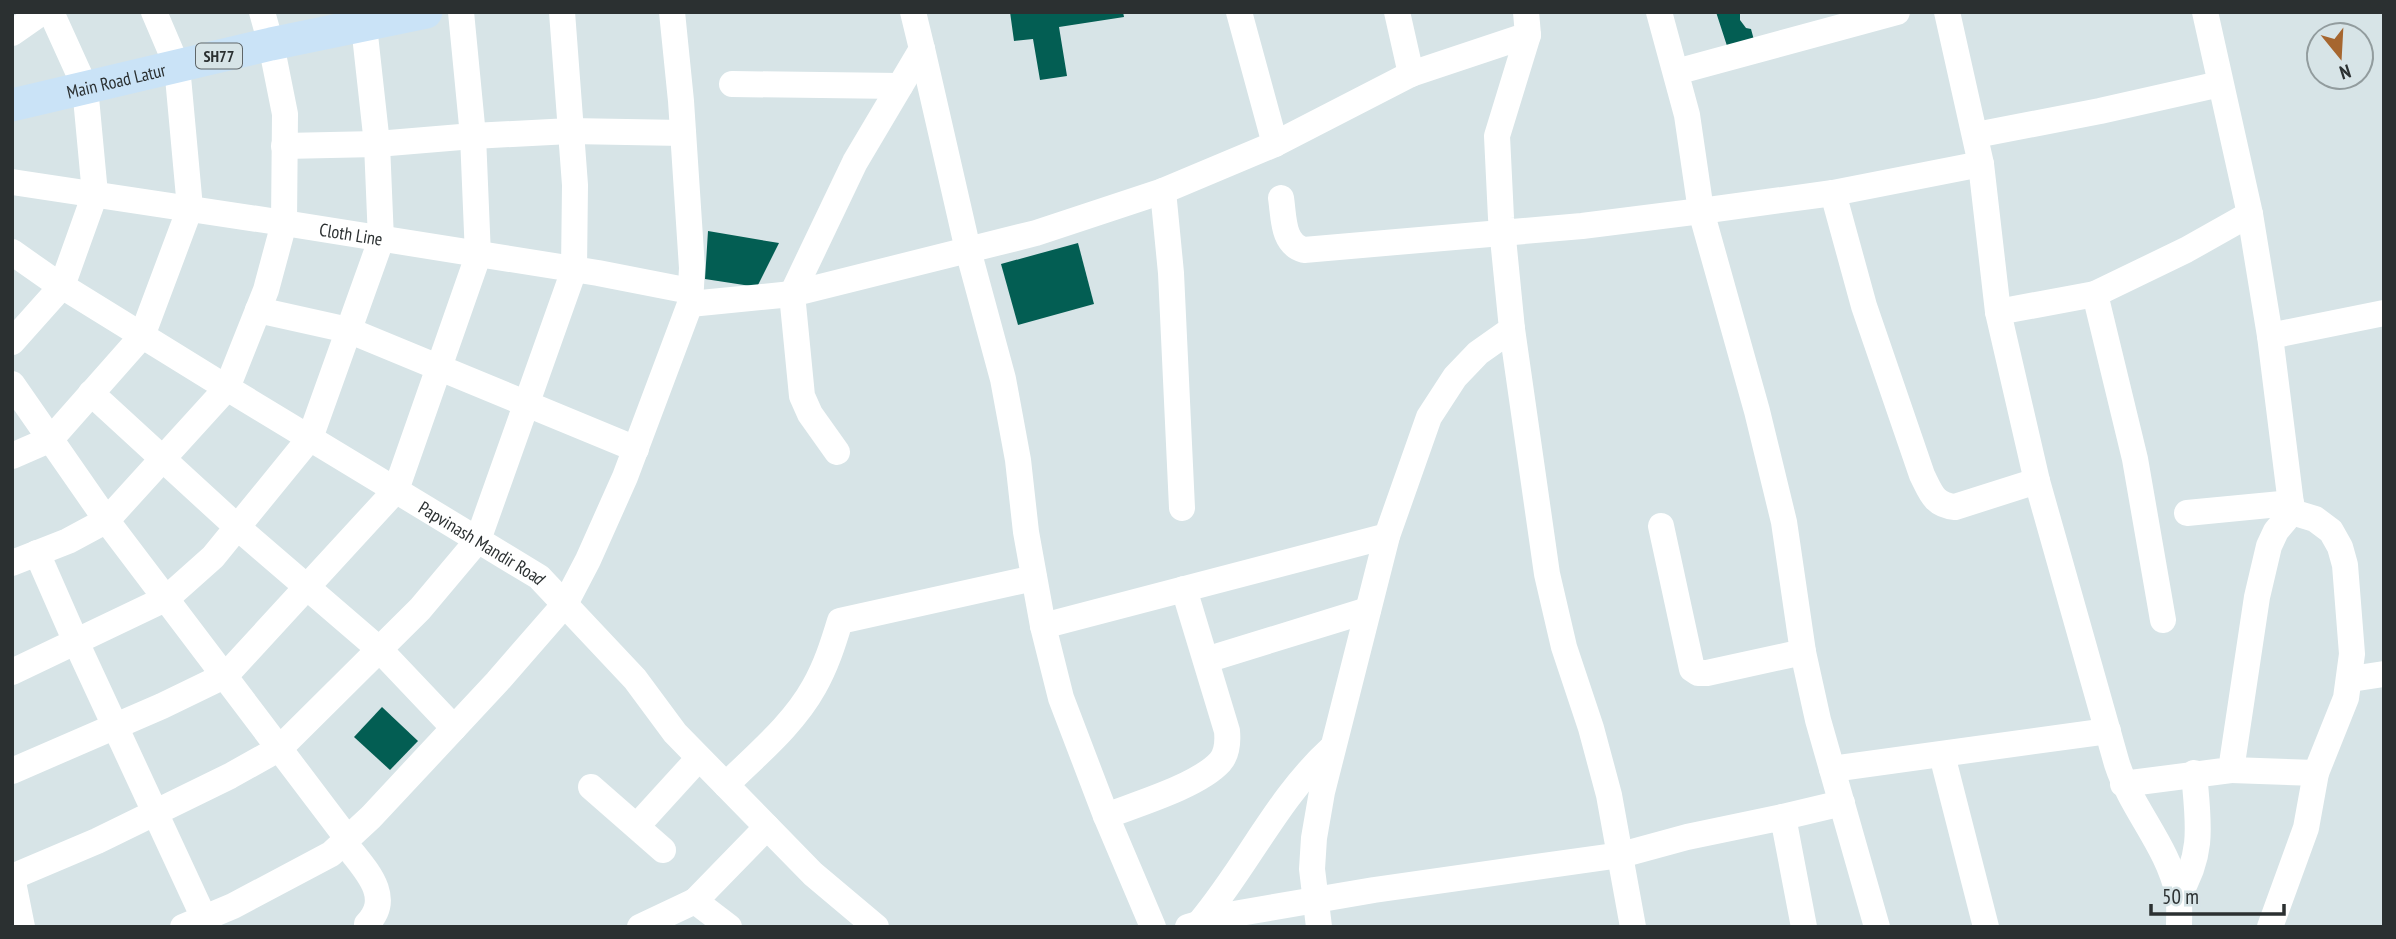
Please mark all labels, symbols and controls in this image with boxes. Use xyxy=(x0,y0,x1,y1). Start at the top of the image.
north arrow xyxy=(2305,21,2375,91)
road number: SH77 xyxy=(196,44,242,68)
street label: Main Road Latur xyxy=(64,58,168,103)
text: N xyxy=(2337,59,2354,85)
street label: Cloth Line xyxy=(318,217,384,250)
street label: Papvinash Mandir Road xyxy=(415,496,551,589)
scale bar xyxy=(2151,872,2284,916)
text: 50 m xyxy=(2162,883,2199,910)

